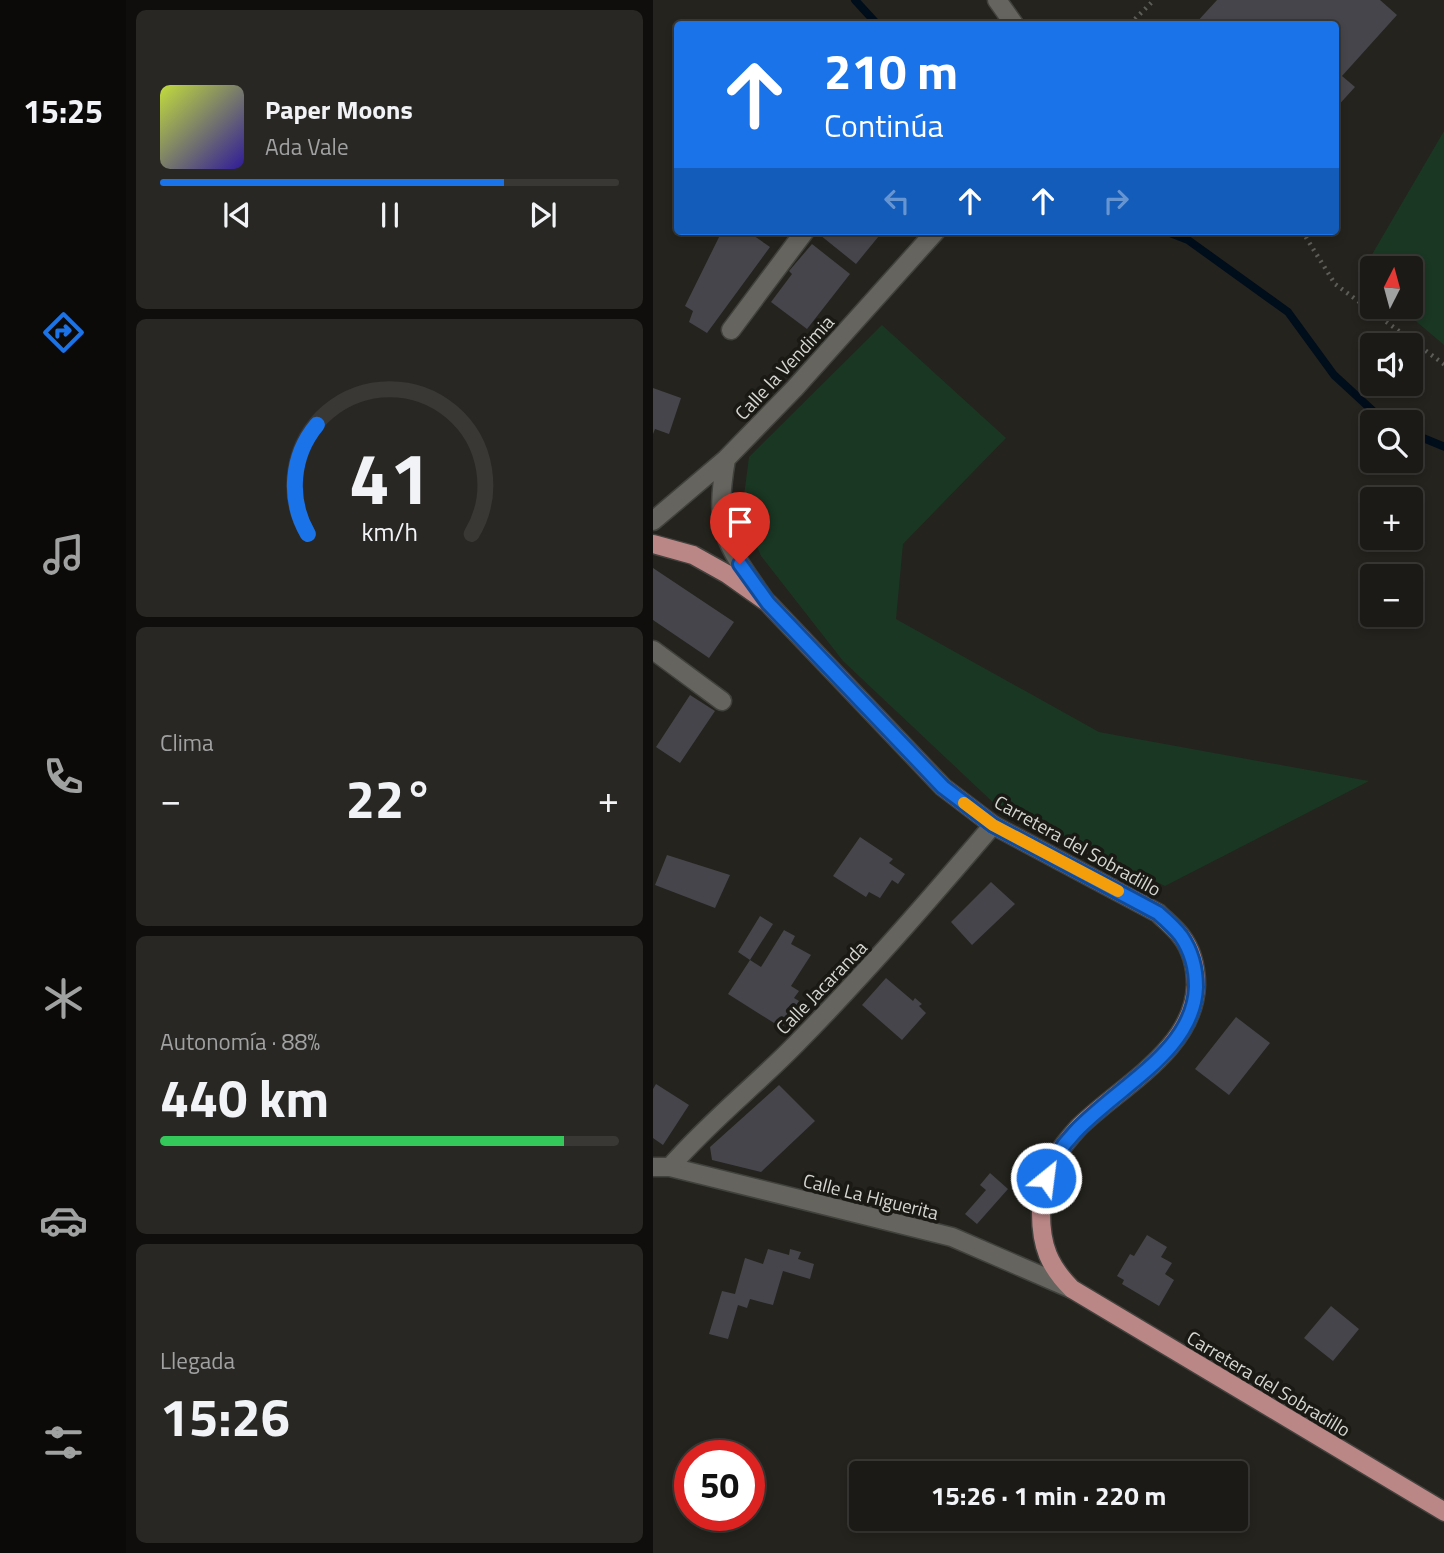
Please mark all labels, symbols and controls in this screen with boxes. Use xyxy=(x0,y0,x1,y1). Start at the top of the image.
text: 210 m xyxy=(824,33,958,108)
icon: ahead xyxy=(709,49,800,140)
text: 15:25 xyxy=(23,87,103,135)
text: Paper Moons xyxy=(265,90,413,129)
text: Continúa xyxy=(824,101,944,149)
text: Ada Vale xyxy=(265,129,349,164)
icon: left xyxy=(878,182,916,220)
icon: ahead xyxy=(951,182,989,220)
icon: ahead xyxy=(1024,182,1062,220)
icon: right xyxy=(1097,182,1135,220)
icon: previous xyxy=(218,196,256,234)
icon: pause xyxy=(371,196,409,234)
icon: next xyxy=(524,196,562,234)
north arrow xyxy=(1360,256,1423,318)
map controls xyxy=(1360,256,1423,627)
icon: directions xyxy=(39,308,88,357)
street label: Calle la Vendimia xyxy=(728,308,841,426)
button: sound xyxy=(1360,333,1423,396)
button: search xyxy=(1360,410,1423,473)
text: 41 xyxy=(349,422,430,532)
button: + xyxy=(1360,487,1423,550)
pin xyxy=(710,492,770,564)
icon: arrive xyxy=(721,503,759,541)
text: km/h xyxy=(361,513,418,551)
icon: music xyxy=(39,530,88,579)
button: − xyxy=(1360,564,1423,627)
text: Clima xyxy=(160,725,214,760)
icon: phone xyxy=(39,752,88,801)
text: 22° xyxy=(346,759,433,838)
text: − xyxy=(160,770,181,828)
text: + xyxy=(598,770,619,828)
street label: Carretera del Sobradillo xyxy=(989,787,1167,903)
street label: Calle Jacaranda xyxy=(769,933,874,1041)
icon: climate xyxy=(39,974,88,1023)
text: Autonomía · 88% xyxy=(160,1024,320,1059)
text: 440 km xyxy=(160,1058,329,1137)
position arrow xyxy=(1009,1141,1083,1215)
street label: Calle La Higuerita xyxy=(800,1165,942,1227)
icon: car xyxy=(39,1196,88,1245)
street label: Carretera del Sobradillo xyxy=(1182,1323,1356,1443)
text: Llegada xyxy=(160,1343,235,1378)
text: 15:26 xyxy=(160,1377,290,1456)
icon: filters xyxy=(39,1418,88,1467)
speed limit sign: 50 xyxy=(674,1440,765,1531)
text: 15:26 · 1 min · 220 m xyxy=(931,1476,1166,1515)

